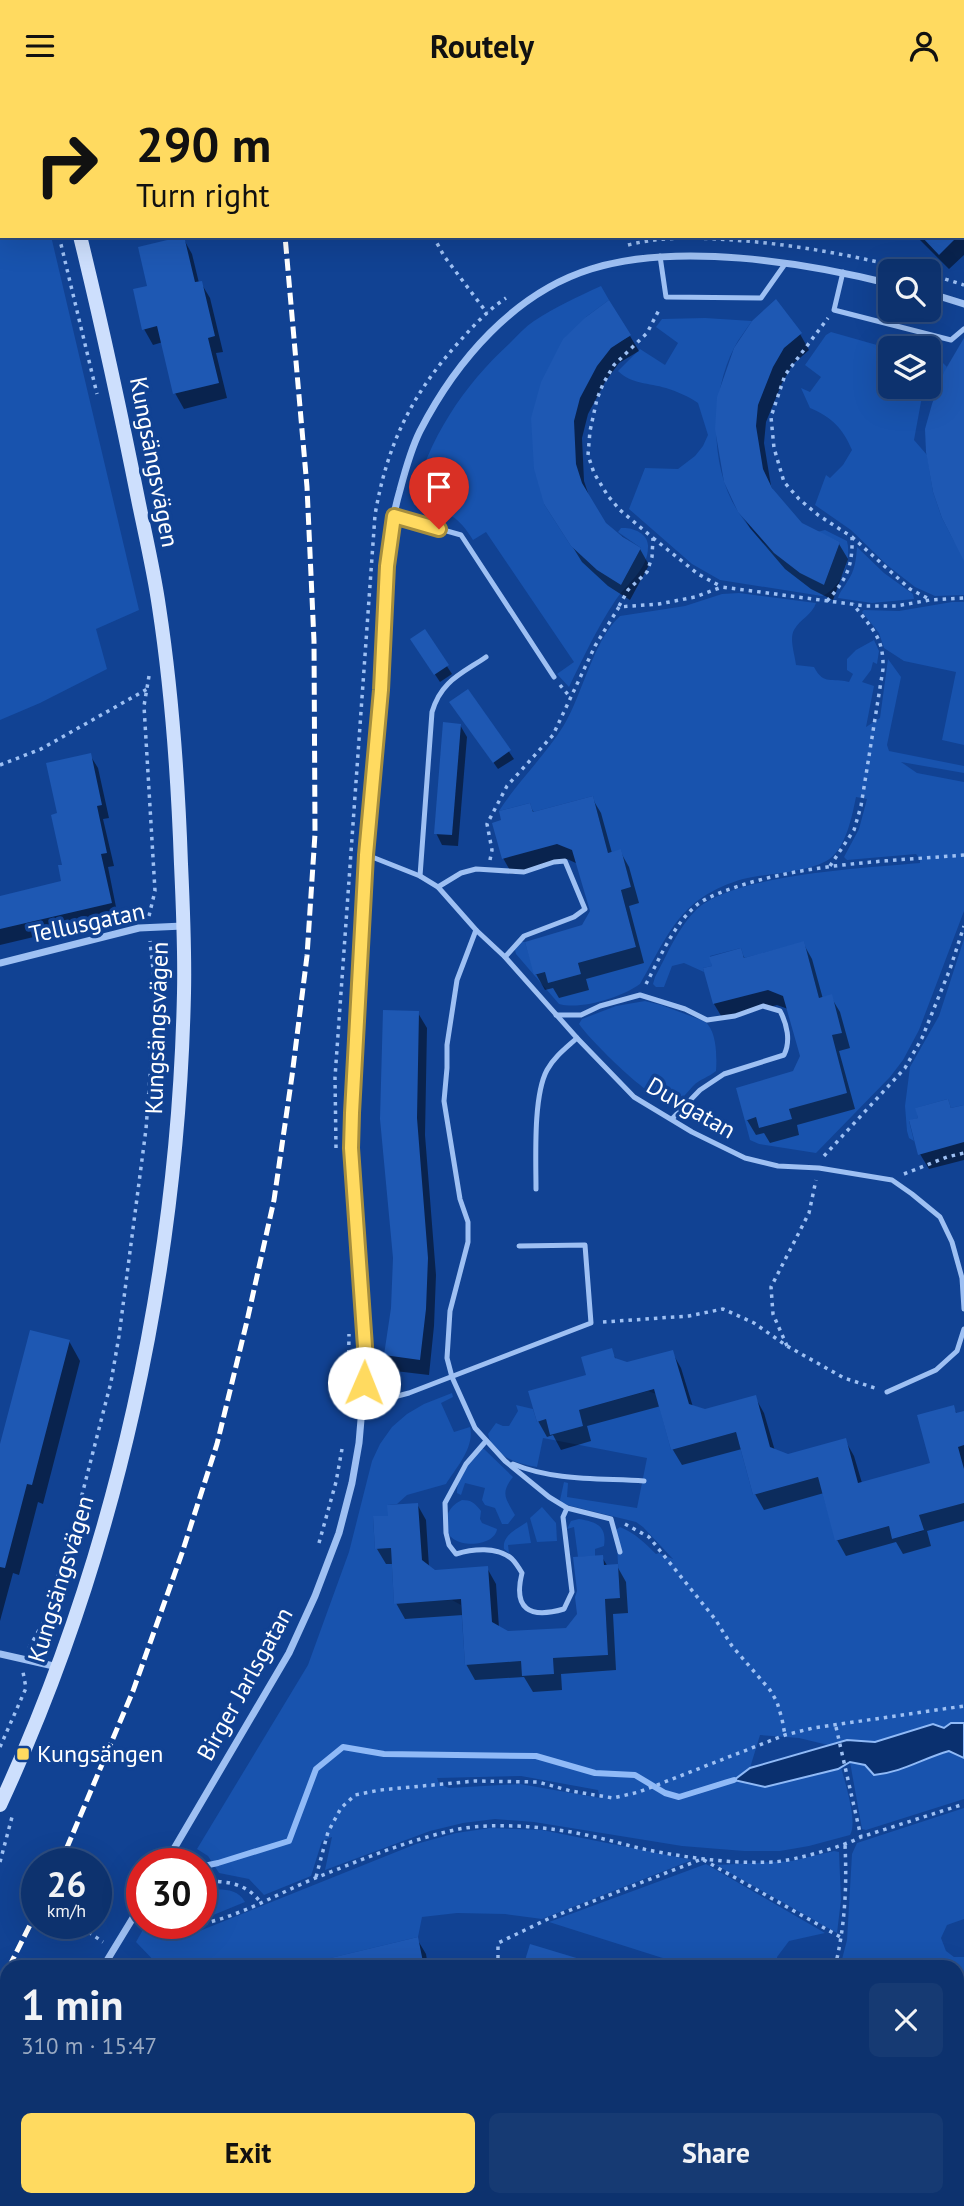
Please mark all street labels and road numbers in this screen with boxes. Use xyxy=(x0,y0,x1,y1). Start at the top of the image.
street label: Kungsängsvägen xyxy=(123,374,186,550)
street label: Tellusgatan xyxy=(26,895,148,950)
street label: Kungsängsvägen xyxy=(138,941,175,1115)
street label: Duvgatan xyxy=(641,1070,741,1145)
street label: Kungsängsvägen xyxy=(20,1492,101,1666)
street label: Birger Jarlsgatan xyxy=(190,1602,299,1766)

